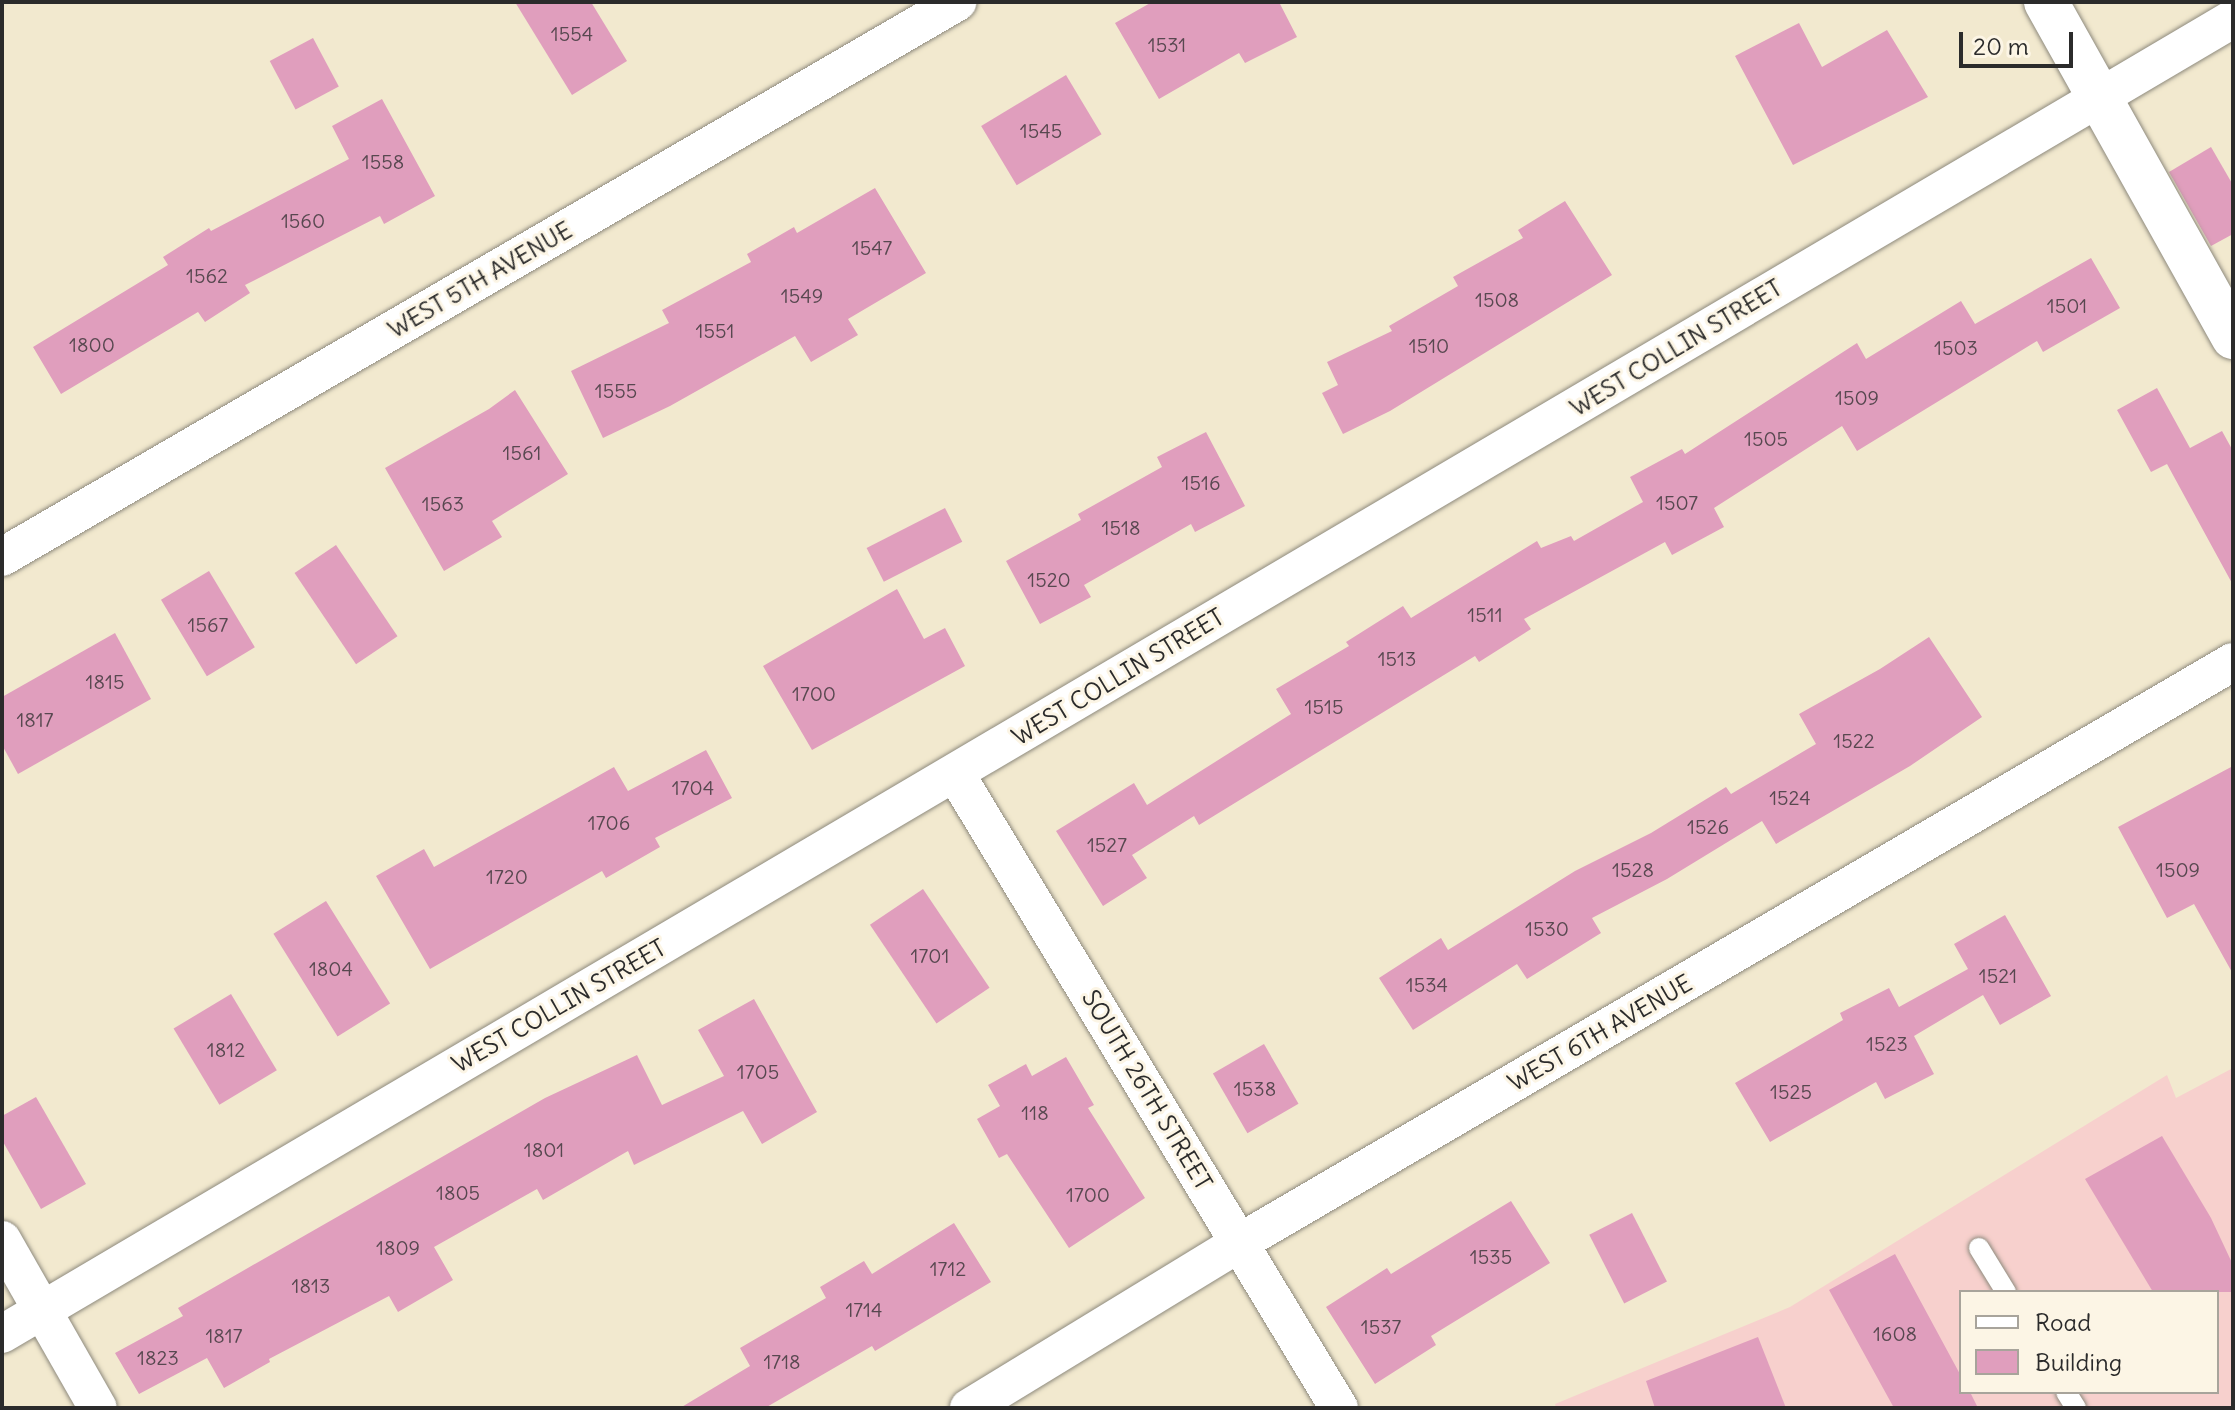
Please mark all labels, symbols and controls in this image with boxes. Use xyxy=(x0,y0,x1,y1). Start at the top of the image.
scale bar xyxy=(1963,16,2077,66)
house number: 1554 xyxy=(551,21,593,45)
text: 20 m xyxy=(1973,31,2029,61)
house number: 1531 xyxy=(1148,32,1186,56)
house number: 1545 xyxy=(1020,118,1062,142)
house number: 1558 xyxy=(362,149,404,173)
house number: 1560 xyxy=(281,208,325,232)
street label: WEST 5TH AVENUE xyxy=(383,216,577,344)
house number: 1547 xyxy=(852,235,892,259)
house number: 1562 xyxy=(186,263,228,287)
street label: WEST COLLIN STREET xyxy=(1565,273,1787,423)
house number: 1549 xyxy=(781,283,823,307)
house number: 1508 xyxy=(1475,287,1519,311)
house number: 1501 xyxy=(2047,293,2087,317)
house number: 1551 xyxy=(696,318,734,342)
house number: 1800 xyxy=(69,332,115,356)
house number: 1510 xyxy=(1409,333,1449,357)
house number: 1503 xyxy=(1934,335,1978,359)
house number: 1555 xyxy=(595,378,637,402)
house number: 1509 xyxy=(1835,385,1879,409)
house number: 1505 xyxy=(1744,426,1788,450)
house number: 1561 xyxy=(503,440,541,464)
house number: 1516 xyxy=(1182,470,1220,494)
house number: 1507 xyxy=(1656,490,1698,514)
house number: 1563 xyxy=(422,491,464,515)
house number: 1518 xyxy=(1102,515,1140,539)
house number: 1520 xyxy=(1027,567,1071,591)
street label: WEST COLLIN STREET xyxy=(1007,602,1229,752)
house number: 1511 xyxy=(1467,602,1503,626)
house number: 1567 xyxy=(188,612,228,636)
house number: 1513 xyxy=(1378,646,1416,670)
house number: 1815 xyxy=(86,669,124,693)
house number: 1700 xyxy=(792,681,836,705)
house number: 1515 xyxy=(1305,694,1343,718)
house number: 1817 xyxy=(16,707,54,731)
house number: 1522 xyxy=(1833,728,1875,752)
house number: 1704 xyxy=(672,775,714,799)
house number: 1524 xyxy=(1769,785,1811,809)
house number: 1706 xyxy=(588,810,630,834)
house number: 1526 xyxy=(1687,814,1729,838)
house number: 1527 xyxy=(1087,832,1127,856)
house number: 1528 xyxy=(1612,857,1654,881)
house number: 1509 xyxy=(2156,857,2200,881)
house number: 1720 xyxy=(486,864,528,888)
house number: 1530 xyxy=(1525,916,1569,940)
street label: WEST COLLIN STREET xyxy=(447,933,671,1079)
house number: 1701 xyxy=(911,943,949,967)
house number: 1804 xyxy=(309,956,353,980)
house number: 1521 xyxy=(1979,963,2017,987)
street label: WEST 6TH AVENUE xyxy=(1503,969,1697,1097)
house number: 1534 xyxy=(1406,972,1448,996)
street label: SOUTH 26TH STREET xyxy=(1076,985,1218,1195)
house number: 1523 xyxy=(1866,1031,1908,1055)
house number: 1812 xyxy=(207,1037,245,1061)
house number: 1705 xyxy=(737,1059,779,1083)
house number: 1538 xyxy=(1234,1076,1276,1100)
house number: 1525 xyxy=(1770,1079,1812,1103)
house number: 118 xyxy=(1021,1100,1049,1124)
house number: 1801 xyxy=(524,1137,564,1161)
house number: 1805 xyxy=(436,1180,480,1204)
house number: 1700 xyxy=(1066,1182,1110,1206)
house number: 1809 xyxy=(376,1235,420,1259)
house number: 1535 xyxy=(1470,1244,1512,1268)
house number: 1712 xyxy=(930,1256,966,1280)
house number: 1813 xyxy=(292,1273,330,1297)
legend xyxy=(1959,1290,2219,1394)
house number: 1714 xyxy=(845,1297,883,1321)
text: Road xyxy=(2035,1307,2091,1337)
house number: 1537 xyxy=(1361,1314,1401,1338)
house number: 1608 xyxy=(1873,1321,1917,1345)
house number: 1817 xyxy=(205,1323,243,1347)
house number: 1823 xyxy=(137,1345,179,1369)
text: Building xyxy=(2035,1347,2122,1377)
house number: 1718 xyxy=(763,1349,801,1373)

